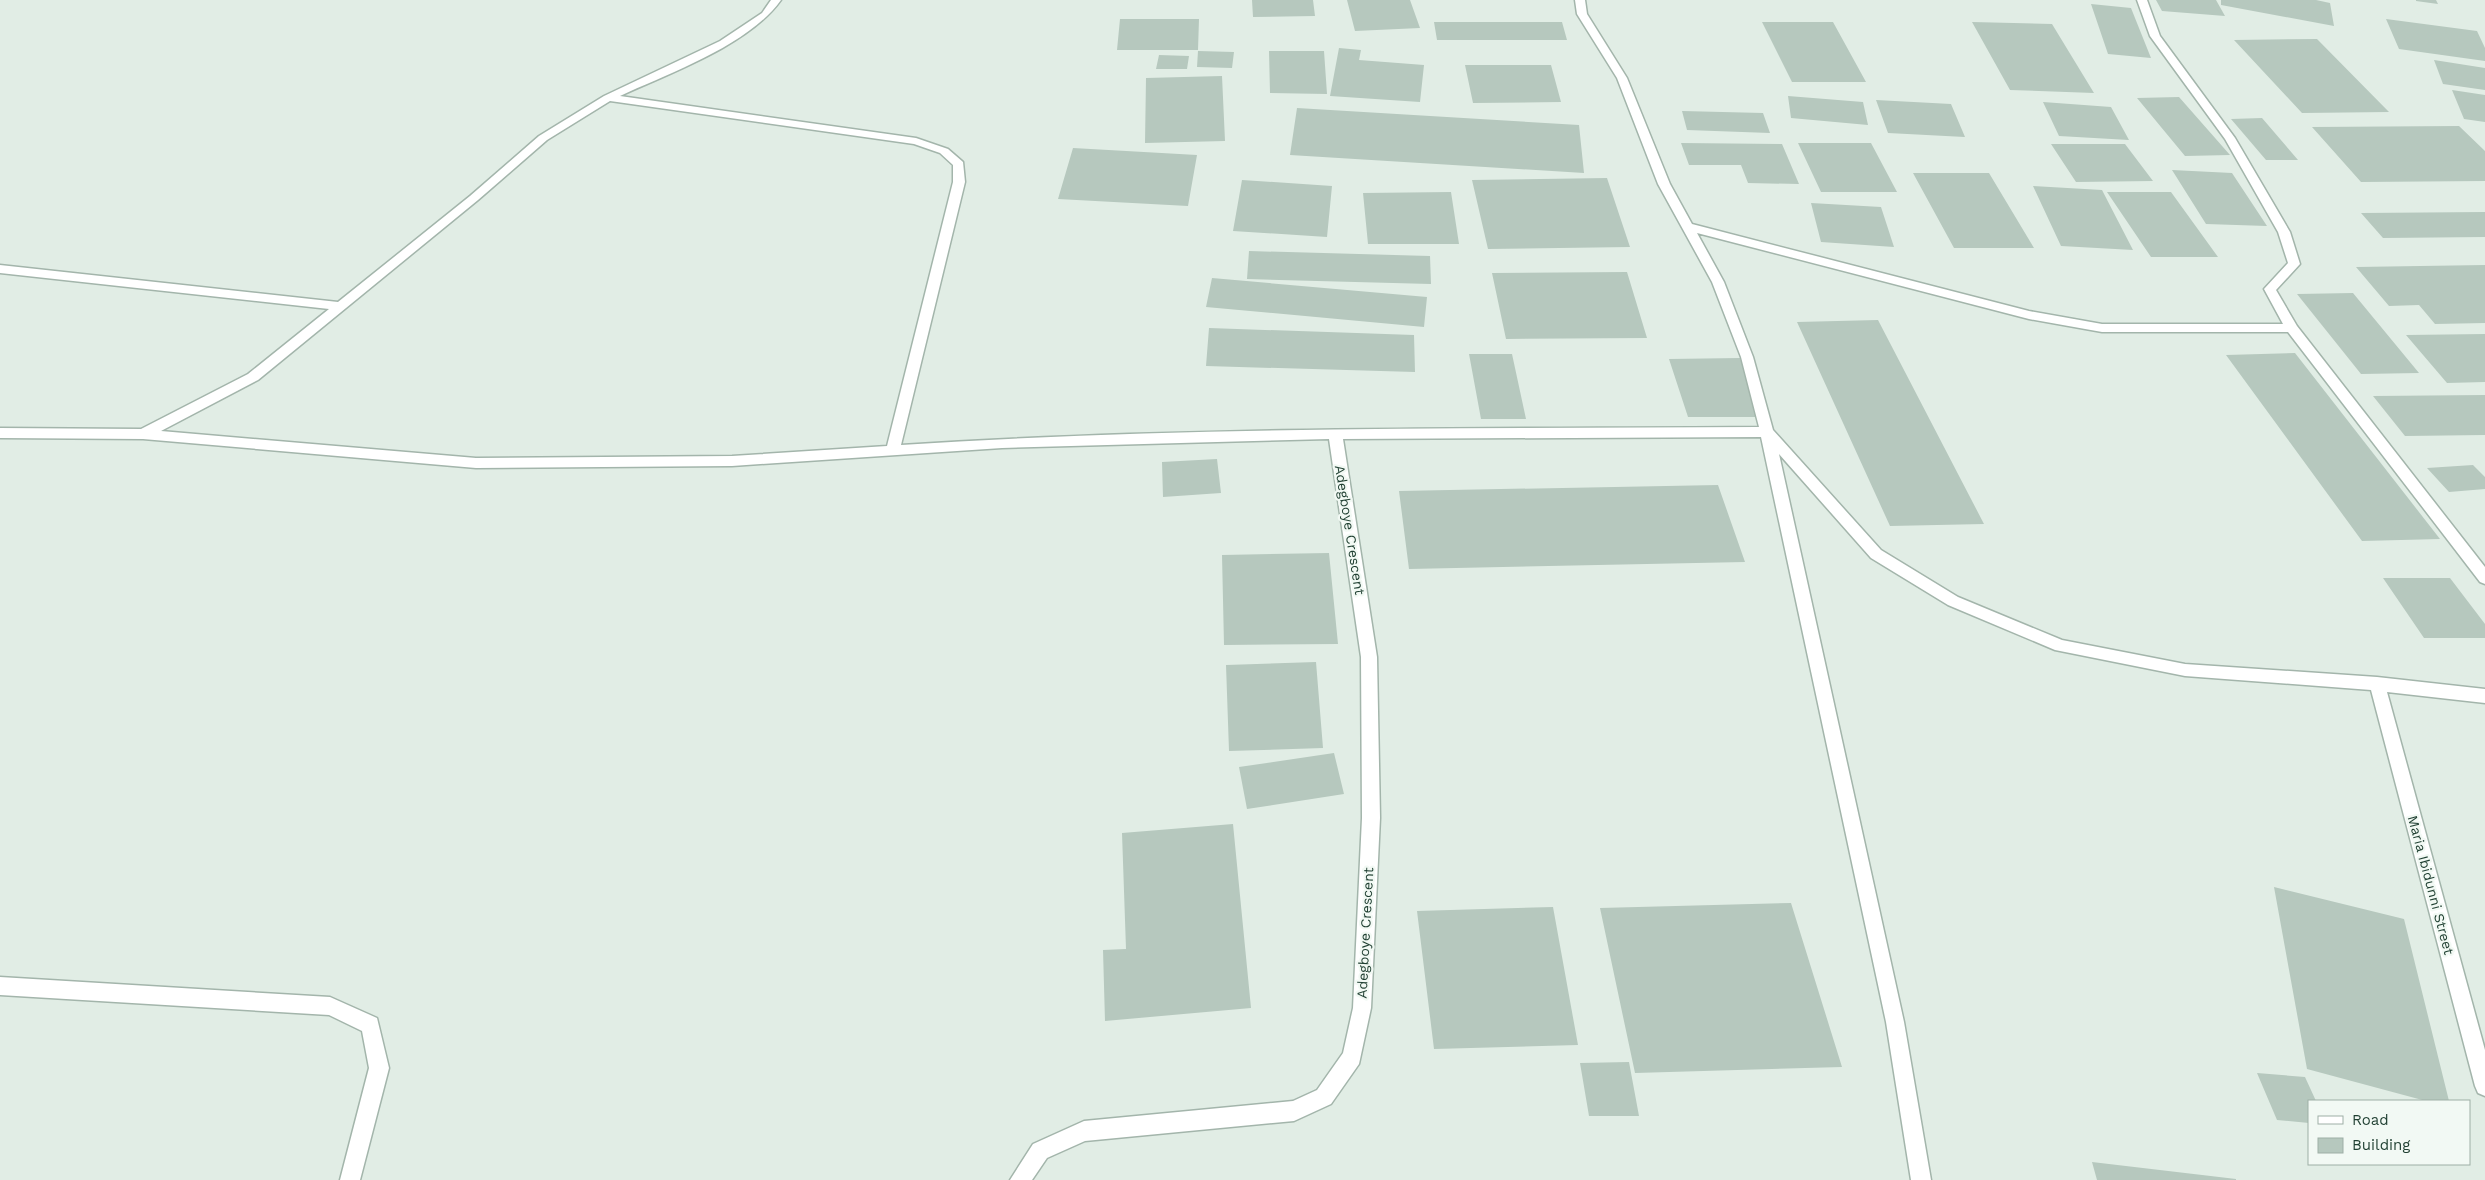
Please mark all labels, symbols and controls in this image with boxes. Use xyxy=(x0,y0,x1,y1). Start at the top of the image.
street label: Adegboye Crescent xyxy=(1332,464,1368,596)
street label: Maria Ibidunni Street xyxy=(2405,814,2457,957)
street label: Adegboye Crescent xyxy=(1354,867,1376,999)
legend xyxy=(2308,1100,2470,1165)
text: Road xyxy=(2352,1111,2389,1129)
text: Building xyxy=(2352,1136,2410,1154)

